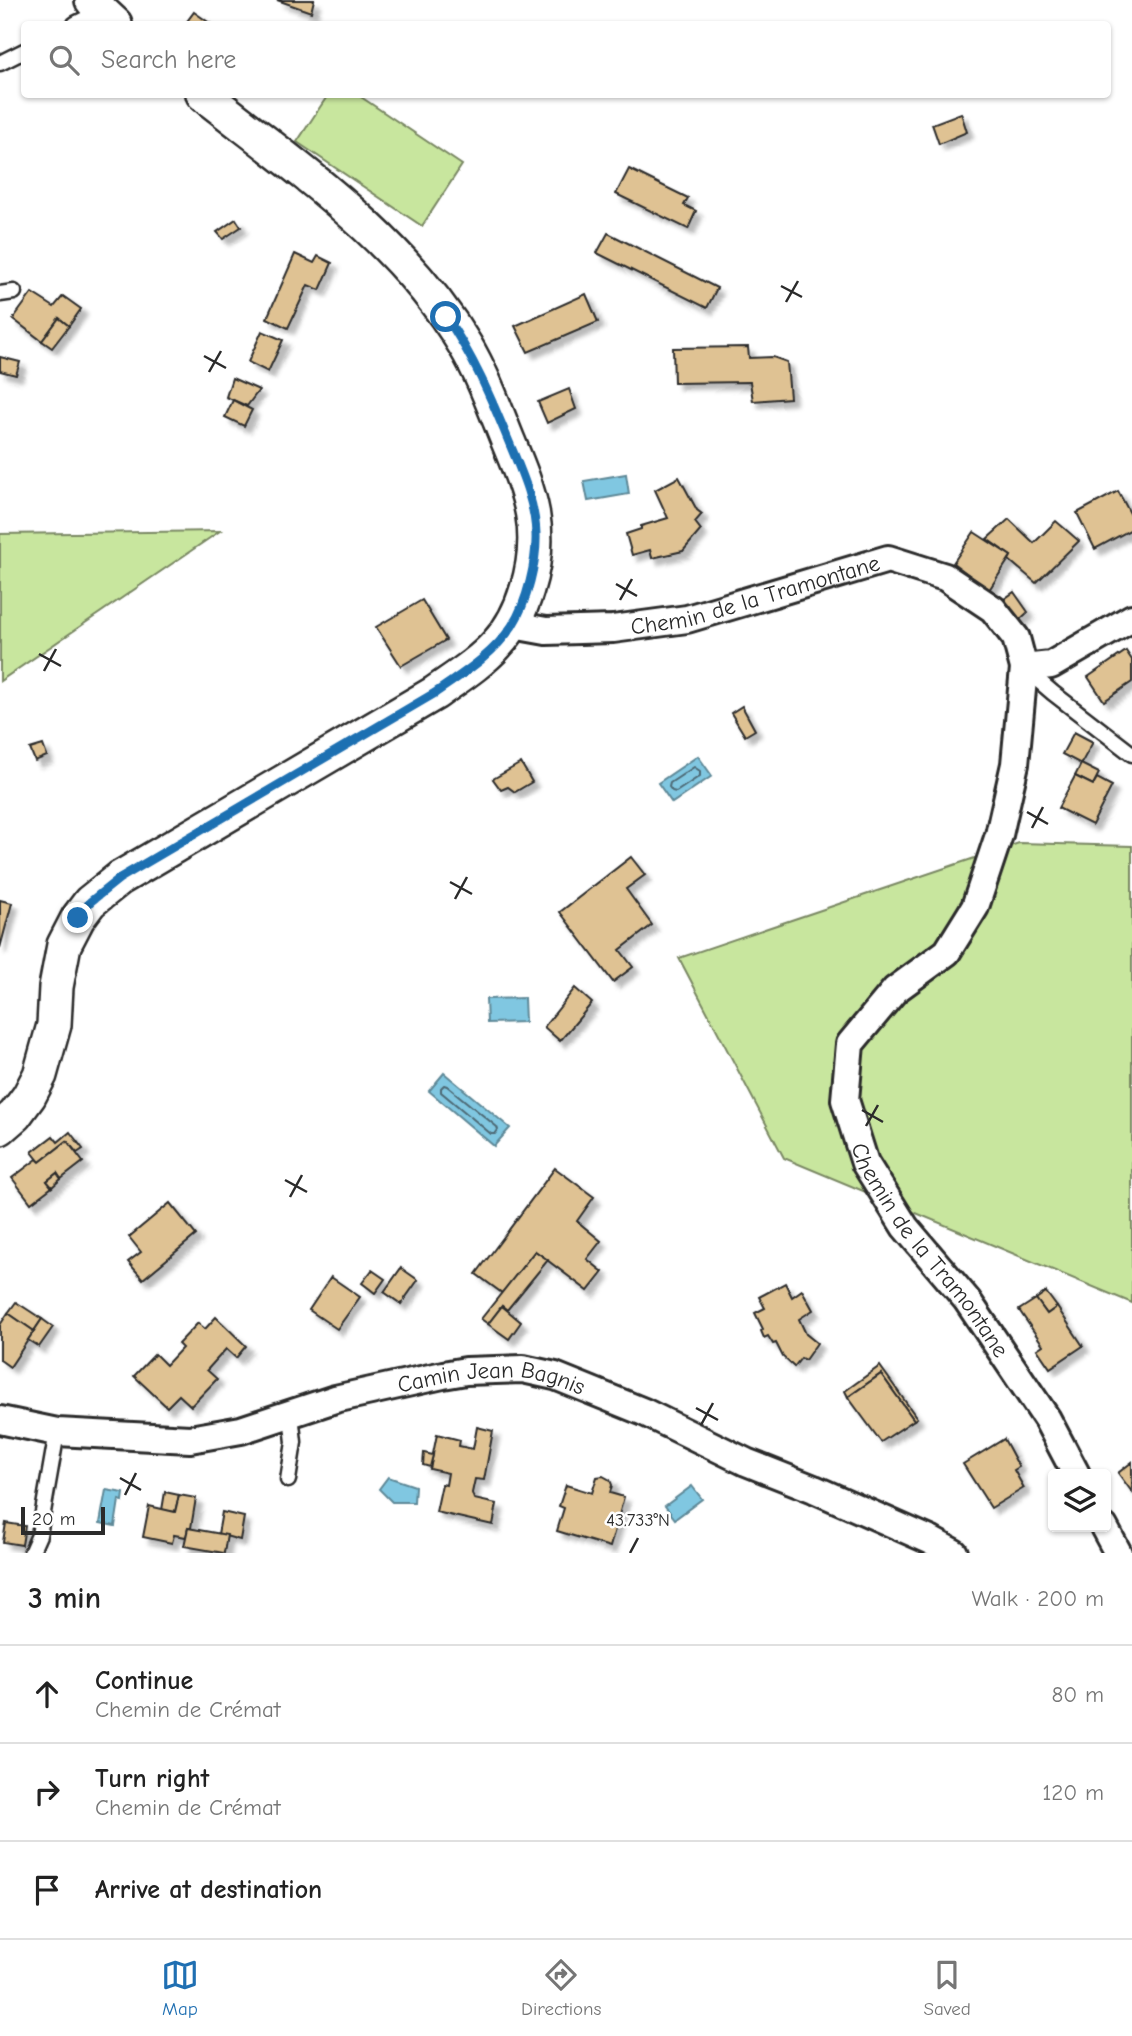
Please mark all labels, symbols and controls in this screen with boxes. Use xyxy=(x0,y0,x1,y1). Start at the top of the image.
search box xyxy=(21,21,1111,98)
icon: search xyxy=(45,41,83,79)
text: Search here xyxy=(101,45,236,75)
route start xyxy=(430,301,461,332)
street label: Chemin de la Tramontane xyxy=(629,549,883,640)
route end xyxy=(62,902,93,933)
street label: Chemin de la Tramontane xyxy=(846,1140,1014,1362)
street label: Camin Jean Bagnis xyxy=(395,1356,589,1401)
map controls xyxy=(1048,1469,1111,1532)
button: layers xyxy=(1048,1469,1111,1532)
scale bar xyxy=(21,1504,105,1536)
text: 20 m xyxy=(32,1508,76,1530)
text: 43.733°N xyxy=(606,1510,670,1531)
text: 3 min xyxy=(28,1581,101,1616)
text: Walk · 200 m xyxy=(971,1585,1104,1612)
text: Continue xyxy=(95,1666,193,1696)
icon: ahead xyxy=(28,1675,66,1713)
text: 80 m xyxy=(1051,1681,1104,1708)
text: Chemin de Crémat xyxy=(95,1696,281,1723)
text: Turn right xyxy=(95,1764,209,1794)
icon: right xyxy=(28,1773,66,1811)
text: 120 m xyxy=(1042,1779,1104,1806)
text: Chemin de Crémat xyxy=(95,1794,281,1821)
icon: arrive xyxy=(28,1871,66,1909)
text: Arrive at destination xyxy=(95,1875,322,1905)
tab: Map xyxy=(161,1956,199,2020)
tab: Directions xyxy=(521,1956,601,2020)
tab: Saved xyxy=(924,1956,971,2020)

